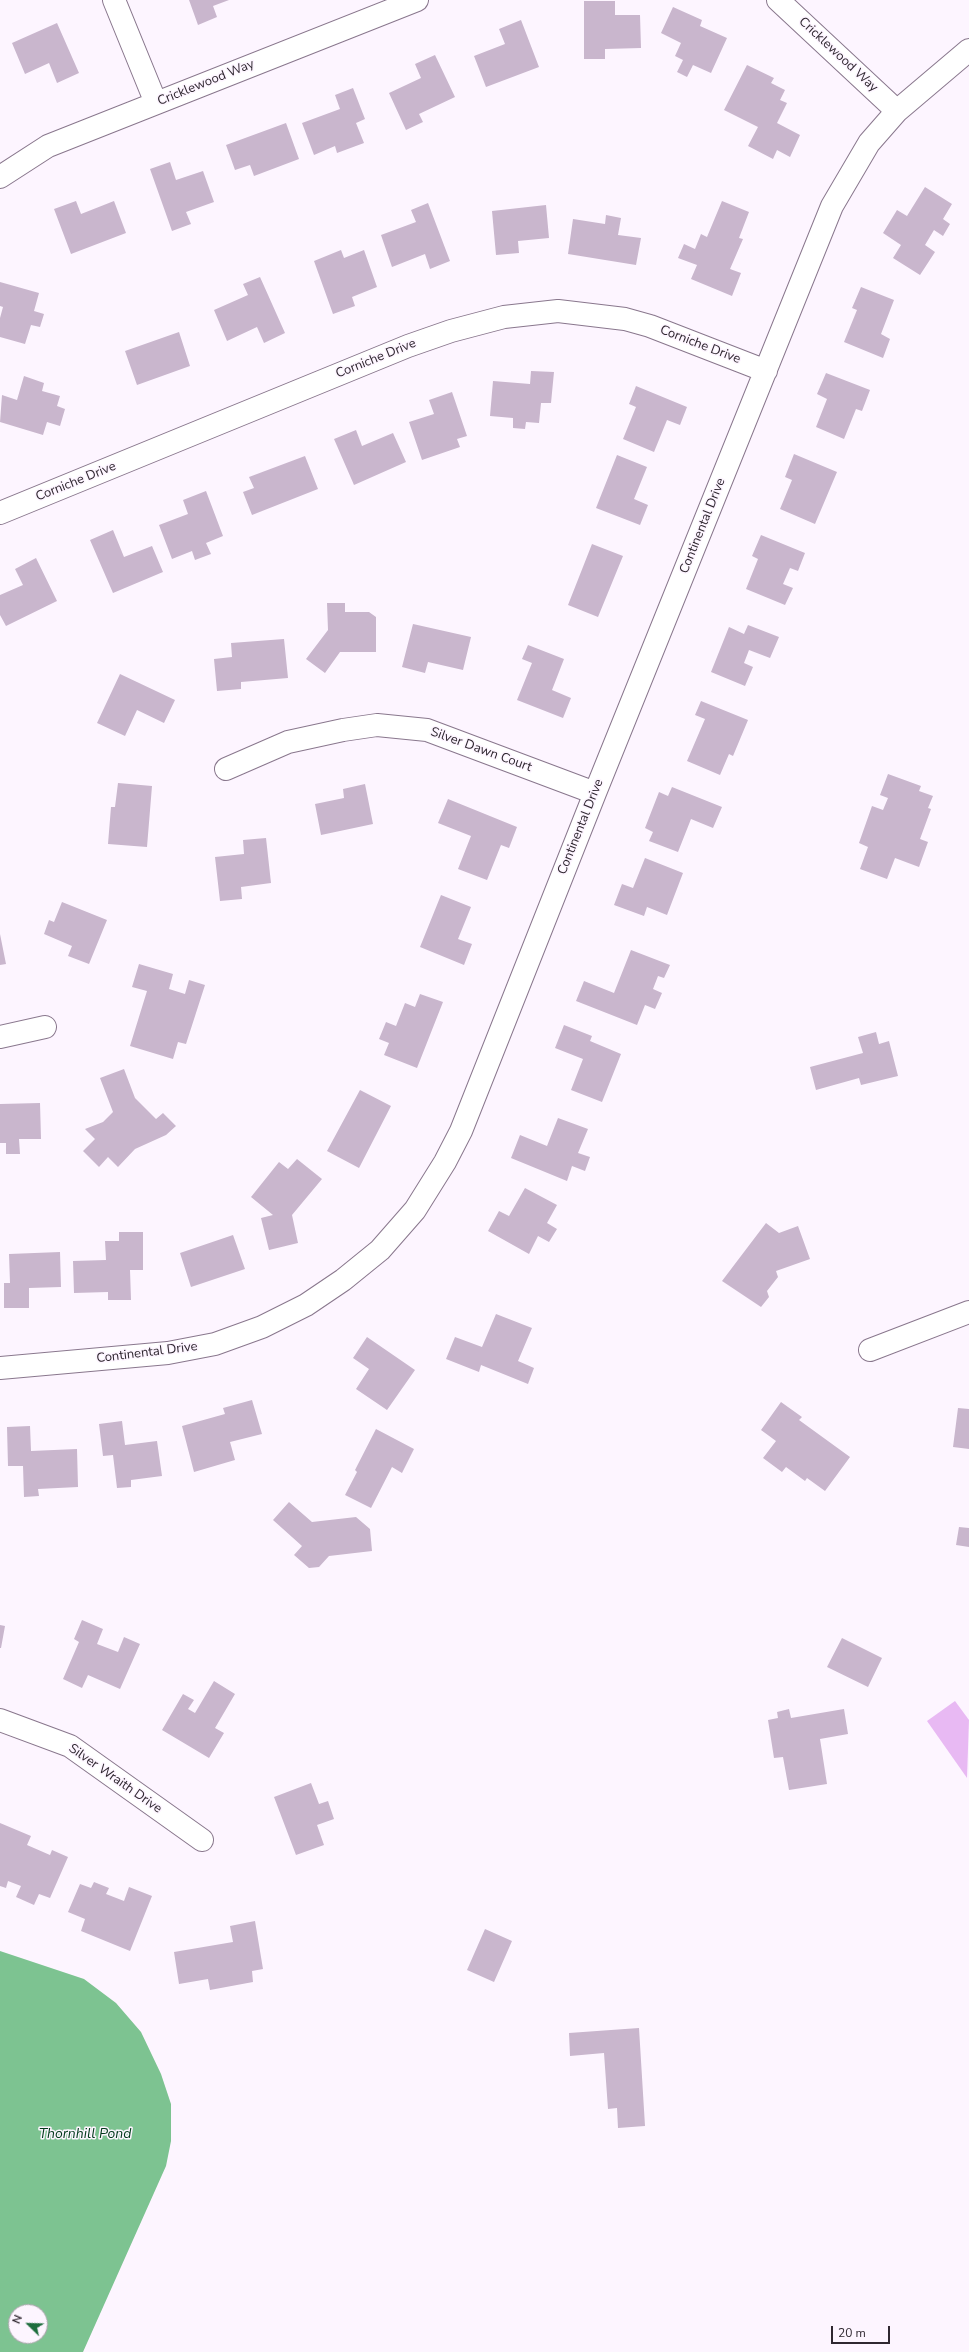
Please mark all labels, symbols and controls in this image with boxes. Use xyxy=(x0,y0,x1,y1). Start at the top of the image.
street label: Cricklewood Way xyxy=(795,14,881,96)
street label: Cricklewood Way xyxy=(155,57,257,109)
street label: Corniche Drive xyxy=(657,322,743,368)
street label: Corniche Drive xyxy=(334,336,418,382)
street label: Corniche Drive xyxy=(34,459,118,505)
street label: Continental Drive xyxy=(677,476,729,576)
street label: Silver Dawn Court xyxy=(428,724,534,776)
street label: Continental Drive xyxy=(555,777,607,877)
street label: Continental Drive xyxy=(96,1339,198,1367)
street label: Silver Wraith Drive xyxy=(65,1741,165,1817)
water label: Thornhill Pond xyxy=(39,2127,131,2143)
north arrow xyxy=(8,2304,48,2344)
text: N xyxy=(9,2313,26,2326)
scale bar xyxy=(833,2318,892,2344)
text: 20 m xyxy=(838,2325,866,2341)

